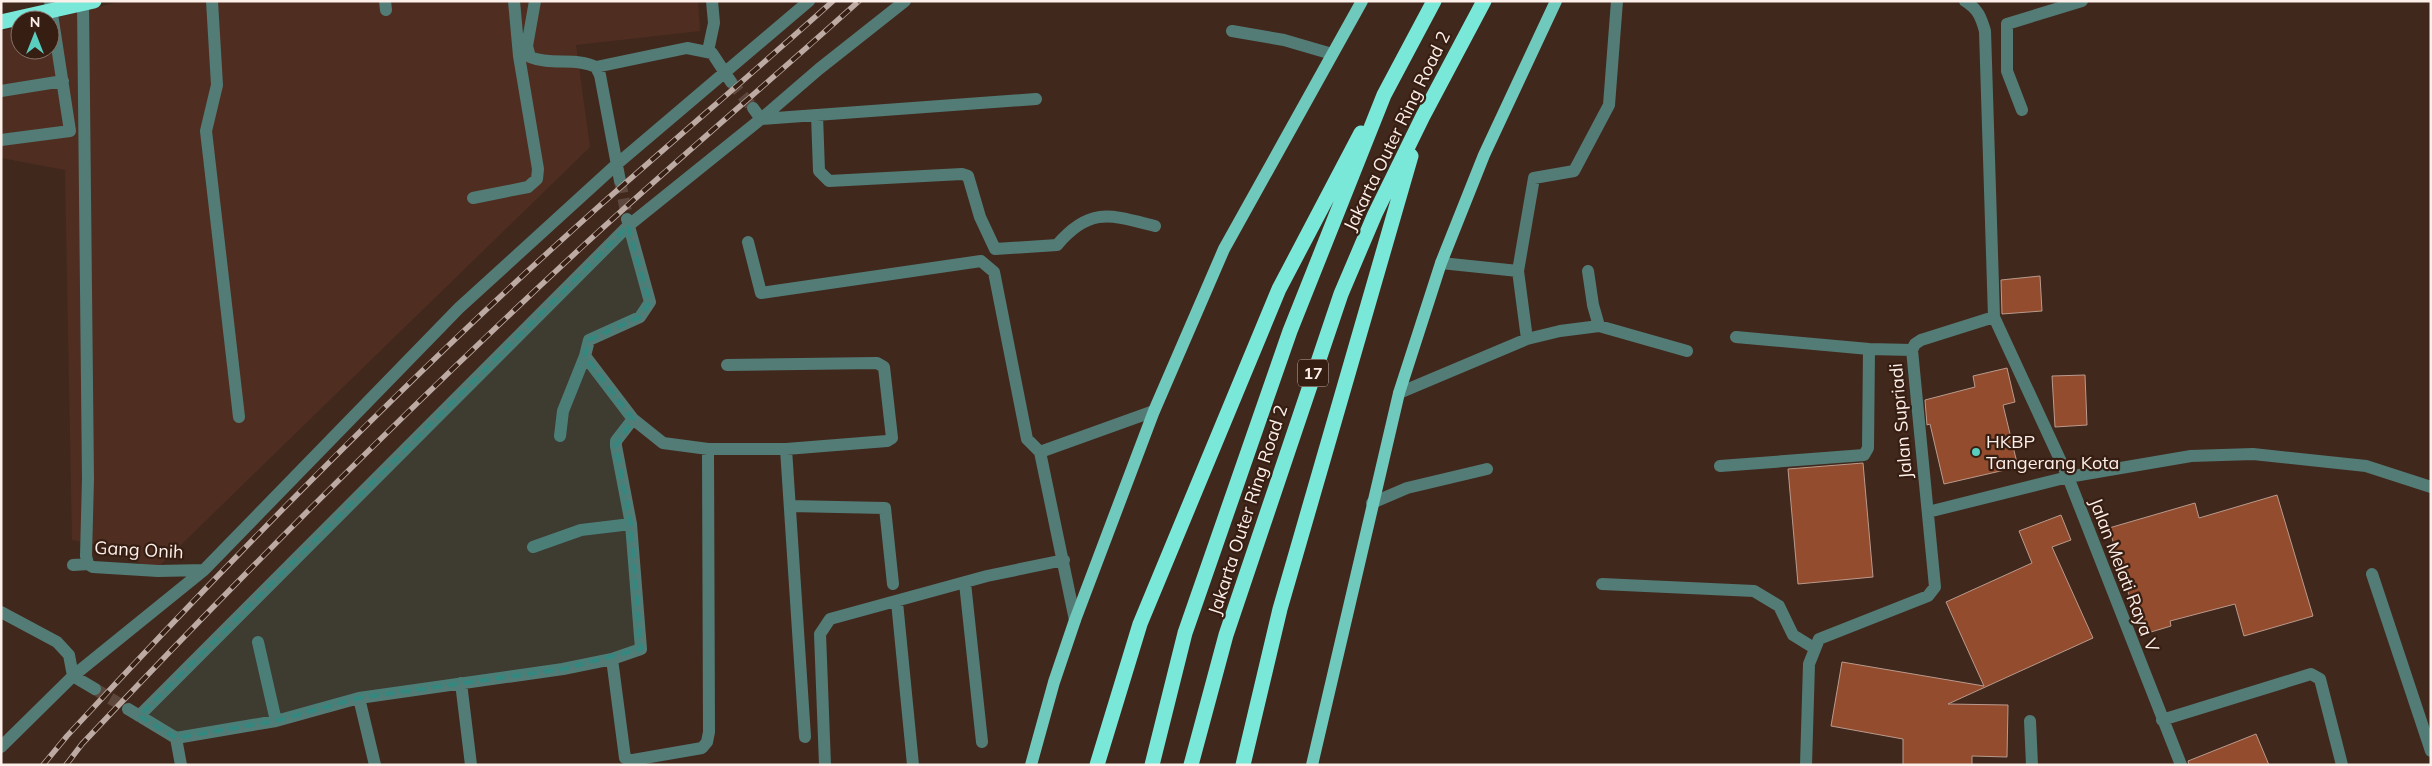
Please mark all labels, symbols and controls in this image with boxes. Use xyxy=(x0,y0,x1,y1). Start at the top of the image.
north arrow xyxy=(10,10,60,60)
text: N xyxy=(30,13,40,31)
street label: Jakarta Outer Ring Road 2 xyxy=(1338,27,1455,234)
road number: 17 xyxy=(1298,359,1328,386)
street label: Jalan Supriadi xyxy=(1884,362,1917,480)
street label: Jakarta Outer Ring Road 2 xyxy=(1203,402,1292,618)
place label: HKBP Tangerang Kota xyxy=(1986,430,2119,474)
marker: HKBP Tangerang Kota xyxy=(1970,446,1982,458)
street label: Jalan Melati Raya V xyxy=(2084,495,2165,656)
street label: Gang Onih xyxy=(94,536,184,563)

